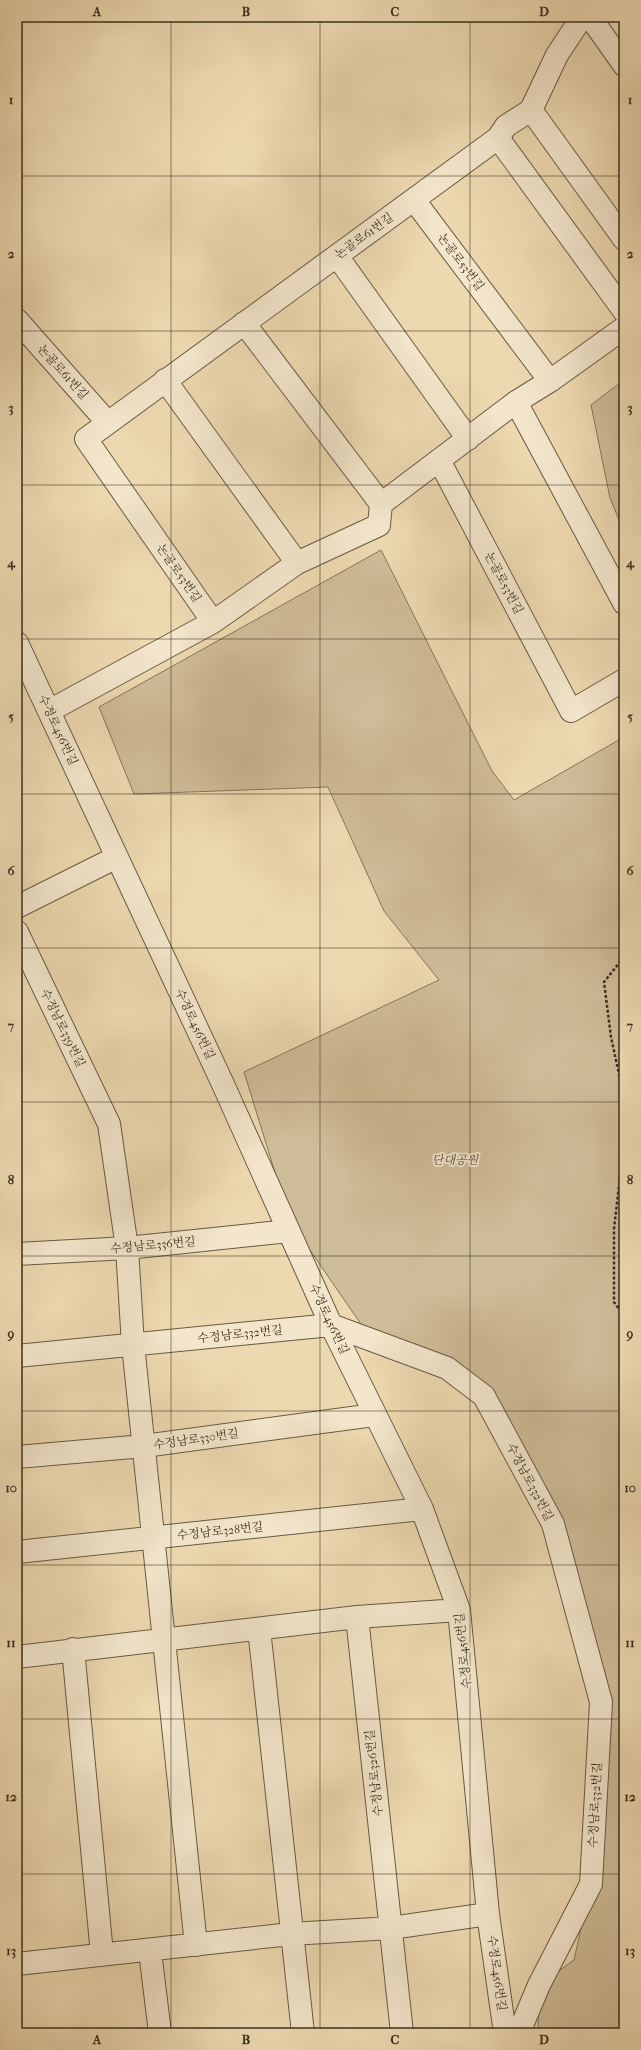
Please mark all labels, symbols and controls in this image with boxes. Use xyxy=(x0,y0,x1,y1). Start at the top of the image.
text: A xyxy=(92,4,102,19)
text: B xyxy=(242,4,251,19)
text: C xyxy=(391,4,400,19)
text: D xyxy=(539,4,549,19)
text: 1 xyxy=(9,92,14,107)
text: 1 xyxy=(628,92,633,107)
street label: 논골로61번길 xyxy=(332,210,396,262)
street label: 논골로53번길 xyxy=(435,231,487,293)
text: 2 xyxy=(8,246,15,261)
text: 2 xyxy=(627,246,634,261)
street label: 논골로61번길 xyxy=(35,342,91,402)
text: 3 xyxy=(8,400,14,416)
text: 3 xyxy=(627,400,633,416)
street label: 논골로53번길 xyxy=(154,541,204,605)
street label: 논골로53번길 xyxy=(482,550,526,616)
text: 4 xyxy=(6,555,16,571)
text: 4 xyxy=(625,555,635,571)
street label: 수정로456번길 xyxy=(36,692,80,768)
text: 5 xyxy=(8,709,14,724)
text: 5 xyxy=(627,709,633,724)
text: 6 xyxy=(7,863,15,878)
text: 6 xyxy=(626,863,634,878)
street label: 수정남로339번길 xyxy=(38,986,88,1070)
street label: 수정로456번길 xyxy=(173,986,217,1062)
text: 7 xyxy=(7,1018,15,1033)
text: 7 xyxy=(626,1018,634,1033)
park label: 단대공원 xyxy=(432,1153,480,1167)
text: 8 xyxy=(8,1172,15,1187)
text: 8 xyxy=(627,1172,634,1187)
street label: 수정남로336번길 xyxy=(110,1234,196,1256)
street label: 수정로456번길 xyxy=(307,1281,351,1357)
street label: 수정남로332번길 xyxy=(197,1323,283,1345)
text: 9 xyxy=(7,1326,15,1342)
text: 9 xyxy=(626,1326,634,1342)
street label: 수정남로330번길 xyxy=(152,1426,240,1452)
street label: 수정남로332번길 xyxy=(504,1441,556,1523)
text: 10 xyxy=(5,1480,17,1495)
text: 10 xyxy=(624,1480,636,1495)
street label: 수정남로328번길 xyxy=(176,1520,264,1542)
street label: 수정로456번길 xyxy=(452,1612,474,1690)
text: 11 xyxy=(6,1635,16,1650)
text: 11 xyxy=(625,1635,635,1650)
street label: 수정남로326번길 xyxy=(362,1729,386,1817)
street label: 수정남로332번길 xyxy=(586,1762,604,1848)
text: 12 xyxy=(5,1789,17,1804)
text: 12 xyxy=(624,1789,636,1804)
street label: 수정로456번길 xyxy=(485,1934,509,2012)
text: 13 xyxy=(6,1943,16,1959)
text: 13 xyxy=(625,1943,635,1959)
text: A xyxy=(92,2032,102,2047)
text: B xyxy=(242,2032,251,2047)
text: C xyxy=(391,2032,400,2047)
text: D xyxy=(539,2032,549,2047)

